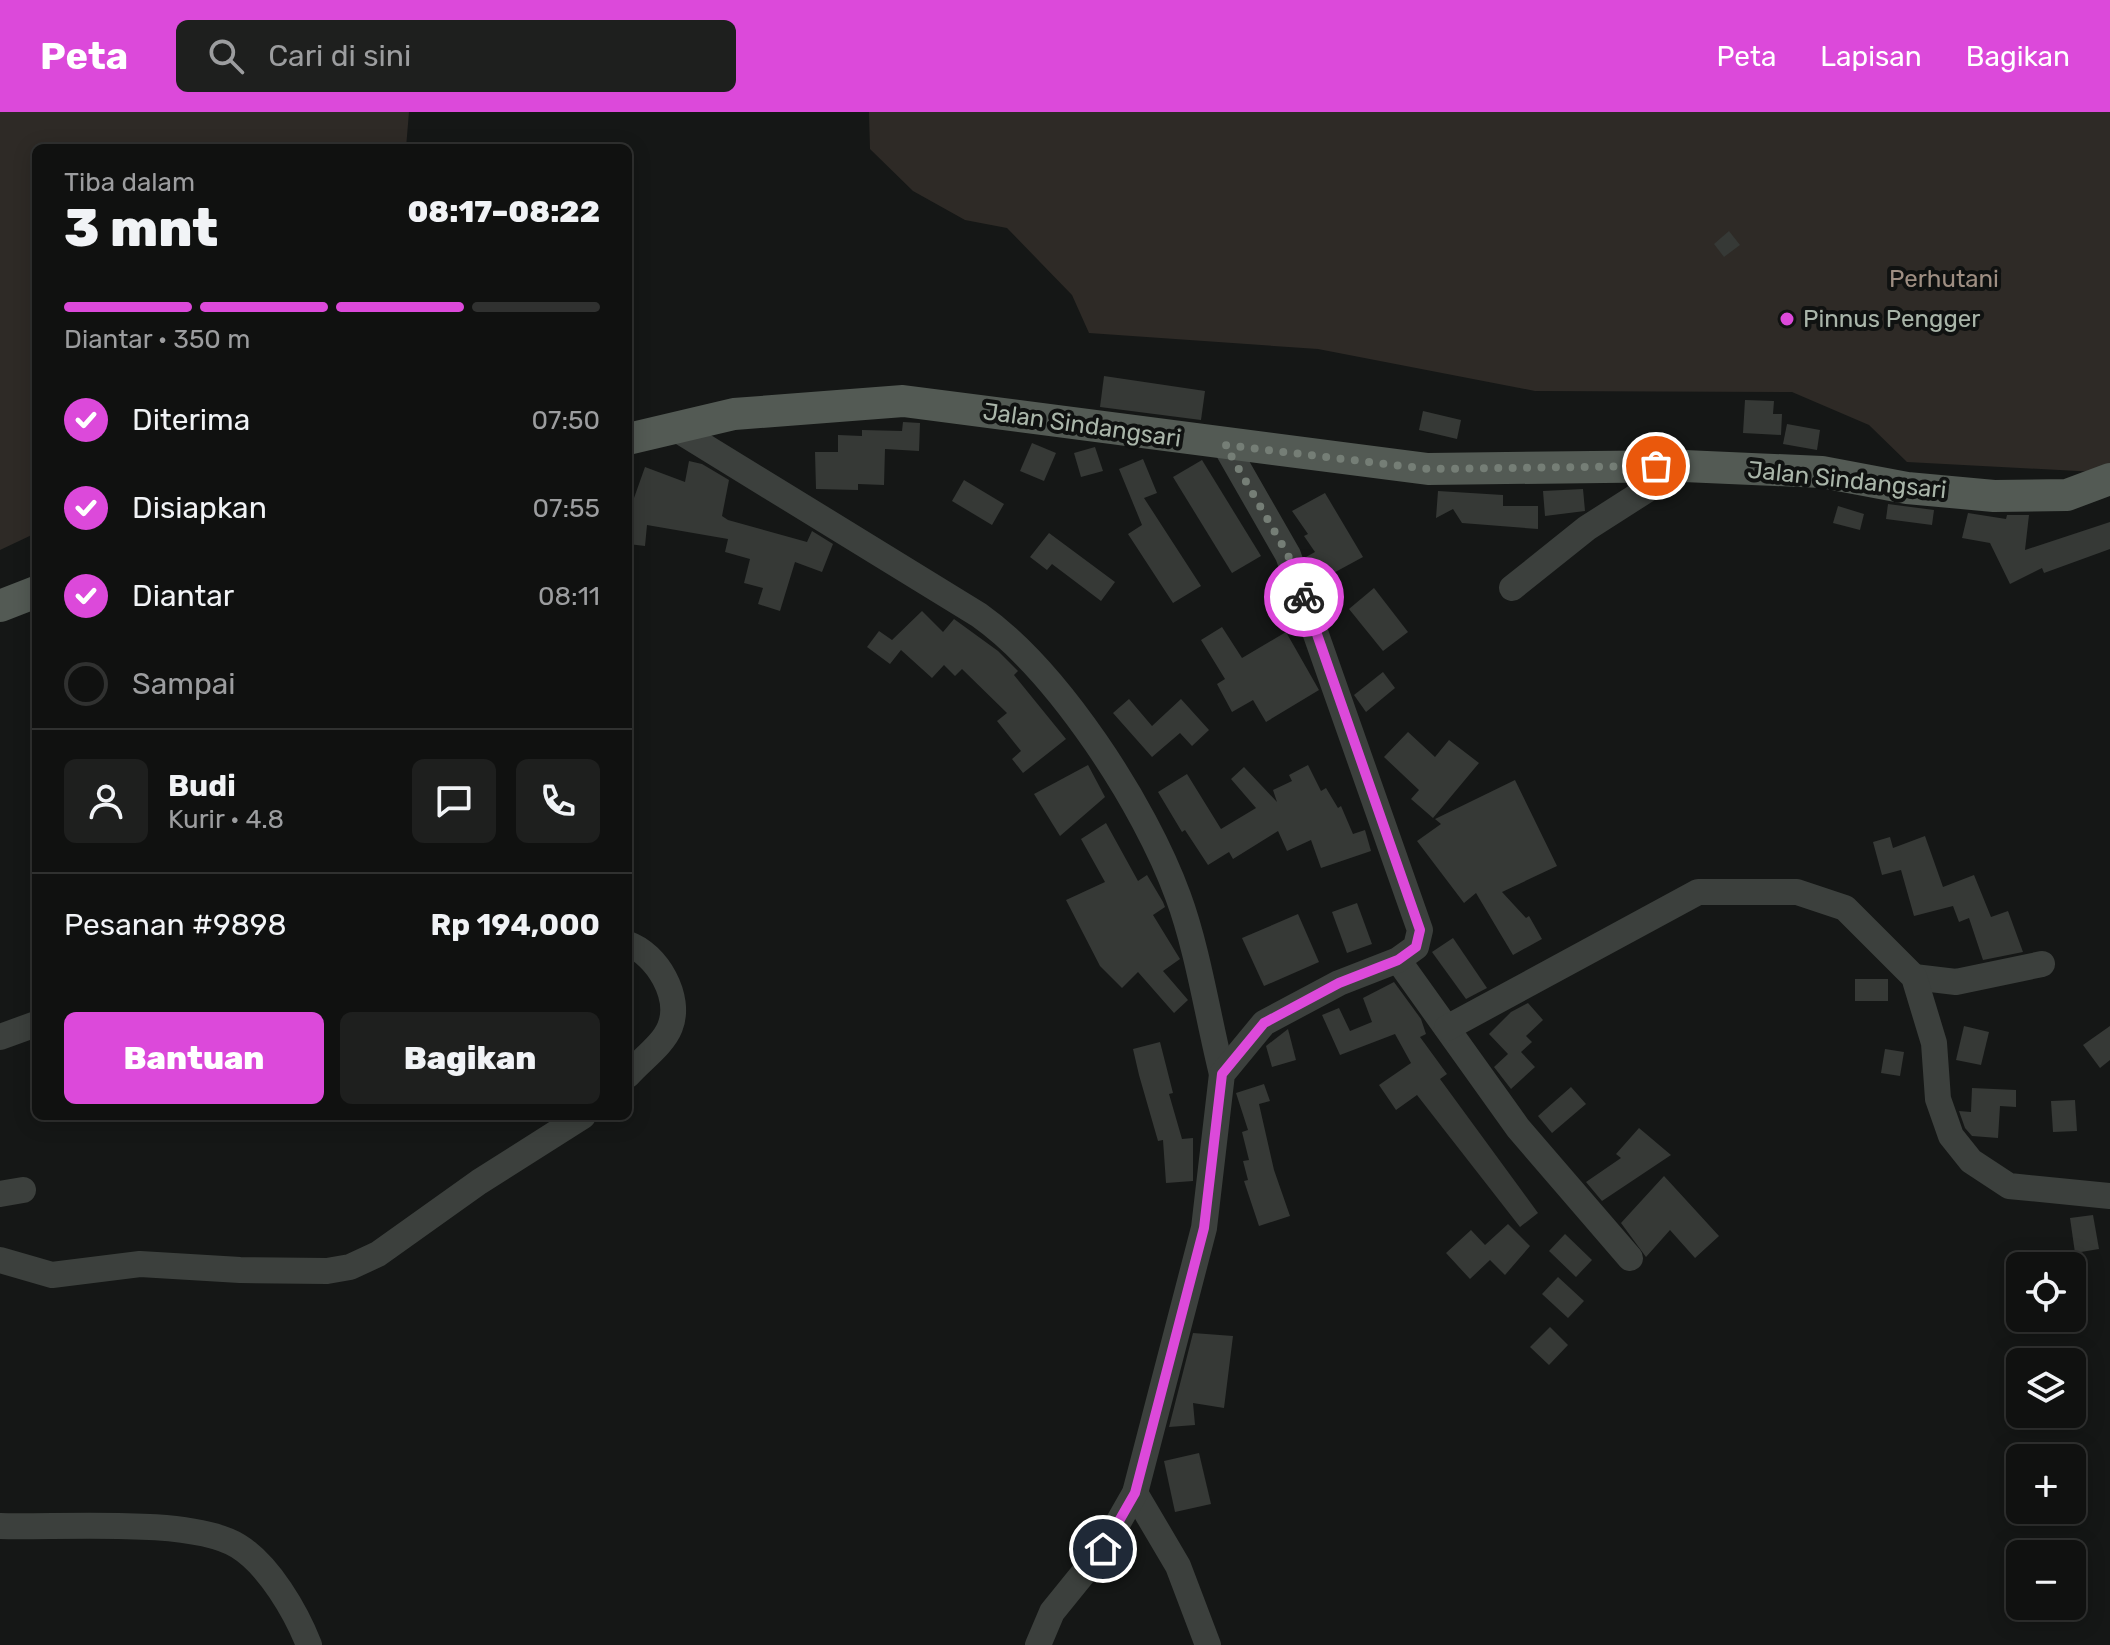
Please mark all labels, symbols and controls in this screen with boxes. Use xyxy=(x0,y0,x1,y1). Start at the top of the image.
search box xyxy=(176,20,736,92)
text: Peta xyxy=(40,33,128,79)
icon: search xyxy=(204,34,248,78)
text: Cari di sini xyxy=(268,38,411,74)
text: Peta xyxy=(1717,40,1776,73)
text: Lapisan xyxy=(1820,40,1922,73)
text: Bagikan xyxy=(1966,40,2070,73)
text: Tiba dalam xyxy=(64,167,195,198)
text: 08:17–08:22 xyxy=(407,194,600,230)
text: 3 mnt xyxy=(64,197,218,259)
park label: Perhutani xyxy=(1889,265,1999,293)
place label: Pinnus Pengger xyxy=(1803,305,1980,333)
marker: Pinnus Pengger xyxy=(1778,310,1796,328)
text: Diantar · 350 m xyxy=(64,324,250,355)
street label: Jalan Sindangsari xyxy=(981,397,1183,453)
icon: check xyxy=(64,398,108,442)
text: Diterima xyxy=(132,402,250,438)
text: 07:50 xyxy=(532,405,600,436)
pin xyxy=(1622,432,1690,500)
icon: bag xyxy=(1634,444,1678,488)
street label: Jalan Sindangsari xyxy=(1746,456,1948,504)
icon: check xyxy=(64,486,108,530)
text: Disiapkan xyxy=(132,490,267,526)
text: 07:55 xyxy=(533,493,600,524)
courier xyxy=(1264,557,1344,637)
icon: check xyxy=(64,574,108,618)
icon: bike xyxy=(1282,575,1326,619)
text: Diantar xyxy=(132,578,234,614)
text: 08:11 xyxy=(538,581,600,612)
text: Sampai xyxy=(132,666,236,702)
button: person xyxy=(64,759,148,843)
button: chat xyxy=(412,759,496,843)
button: phone xyxy=(516,759,600,843)
text: Budi xyxy=(168,768,236,804)
text: Kurir · 4.8 xyxy=(168,804,284,835)
text: Pesanan #9898 xyxy=(64,907,287,943)
text: Rp 194,000 xyxy=(430,907,600,943)
button: Bantuan xyxy=(64,1012,324,1104)
button: Bagikan xyxy=(340,1012,600,1104)
map controls xyxy=(2006,1252,2086,1620)
button: locate xyxy=(2006,1252,2086,1332)
button: layers xyxy=(2006,1348,2086,1428)
button: + xyxy=(2006,1444,2086,1524)
pin xyxy=(1069,1515,1137,1583)
icon: home xyxy=(1081,1527,1125,1571)
button: − xyxy=(2006,1540,2086,1620)

